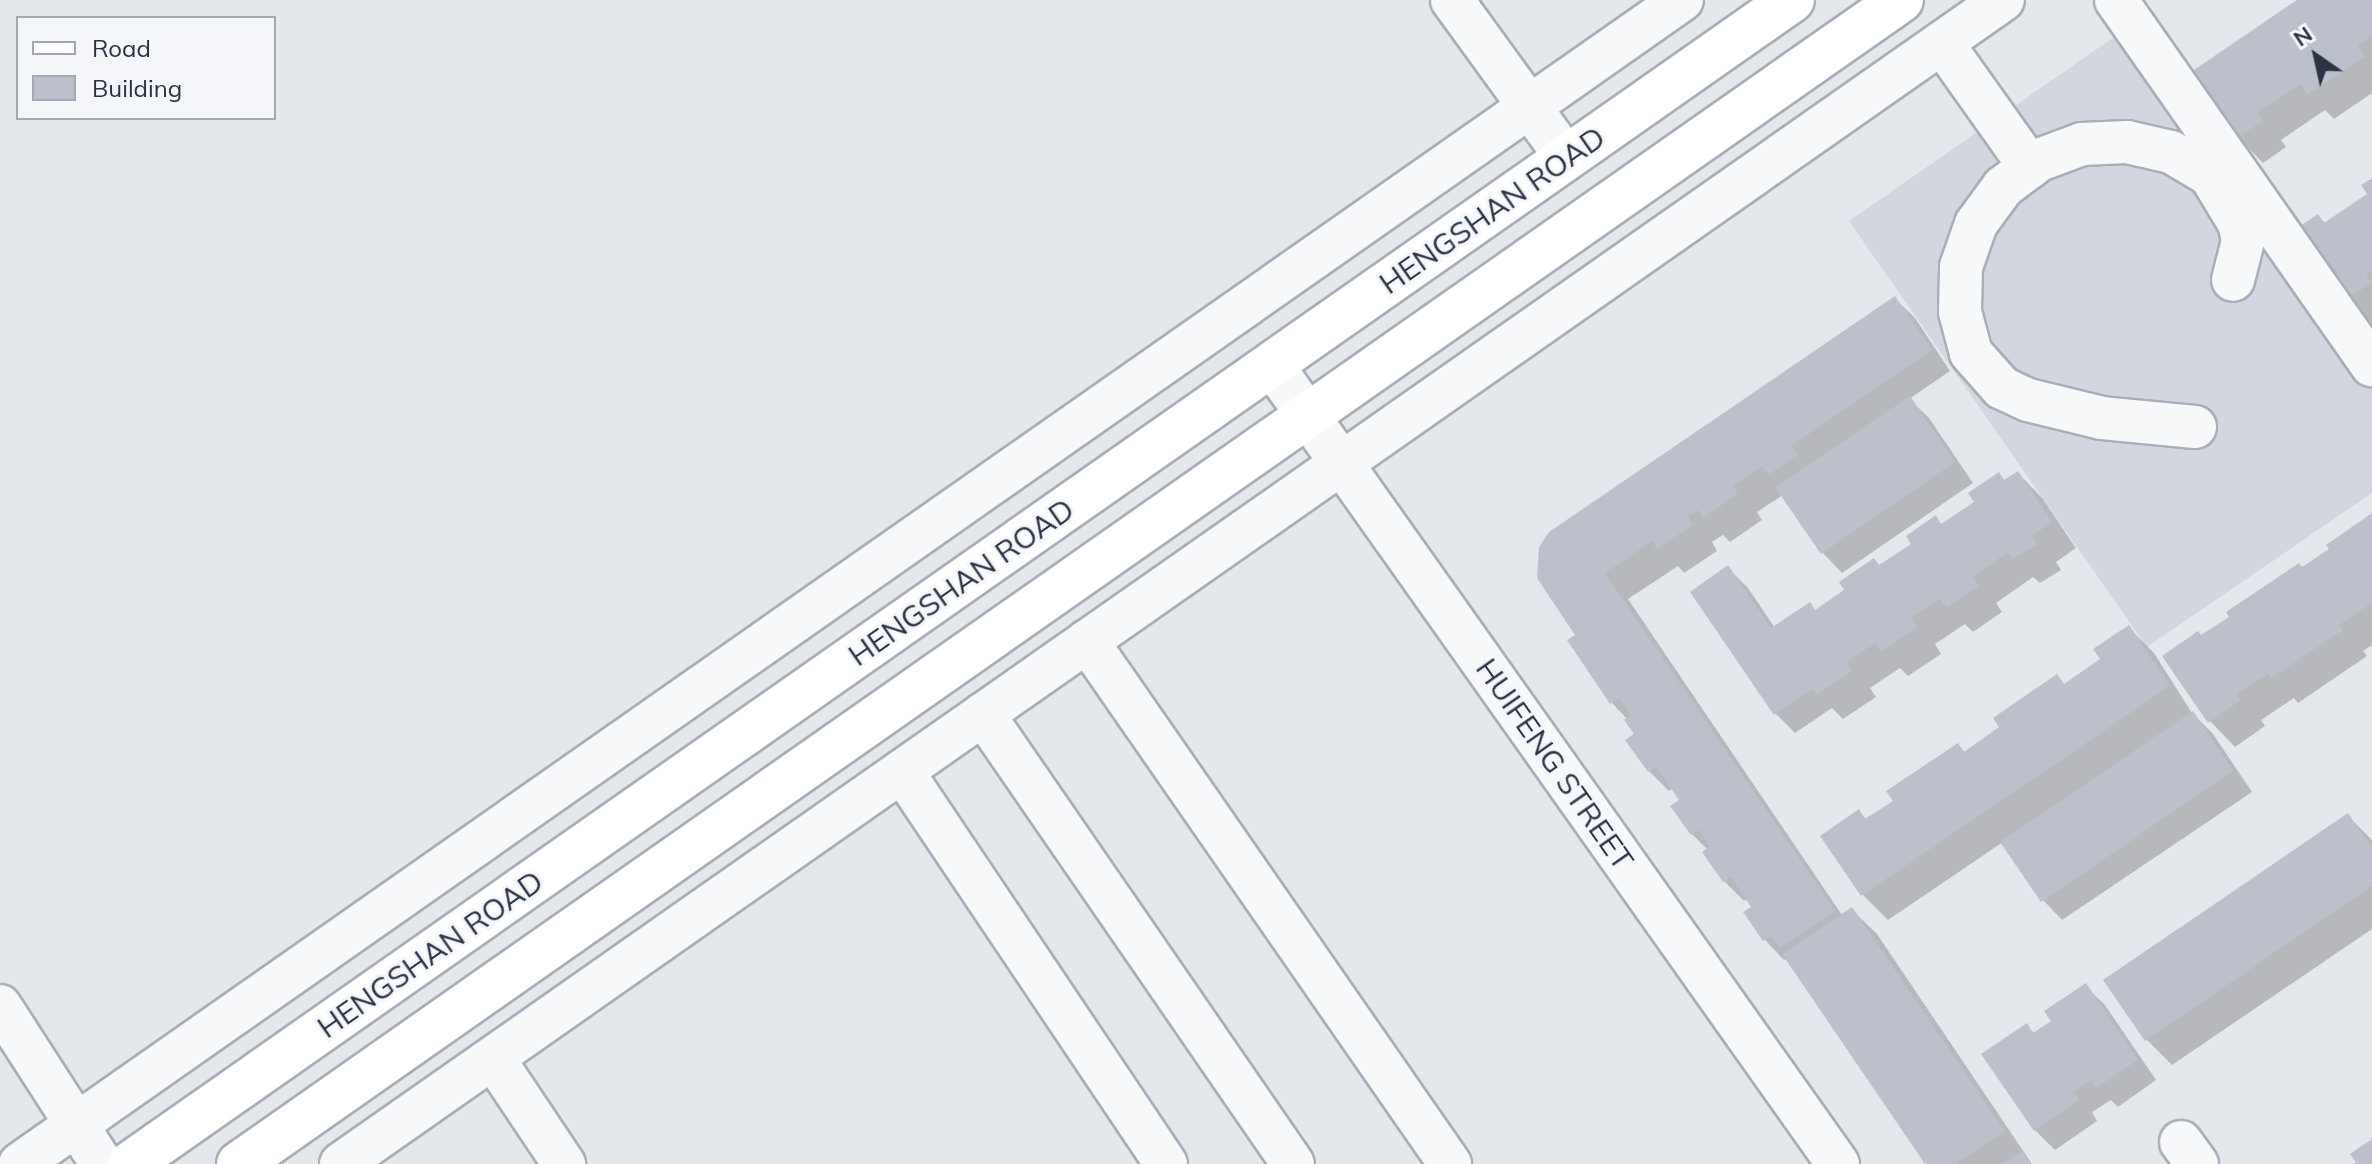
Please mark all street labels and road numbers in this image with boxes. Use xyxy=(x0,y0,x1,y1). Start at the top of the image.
street label: HENGSHAN ROAD xyxy=(1372,119,1612,301)
street label: HENGSHAN ROAD xyxy=(841,491,1081,673)
street label: HUIFENG STREET xyxy=(1469,652,1641,876)
street label: HENGSHAN ROAD xyxy=(310,863,550,1045)

